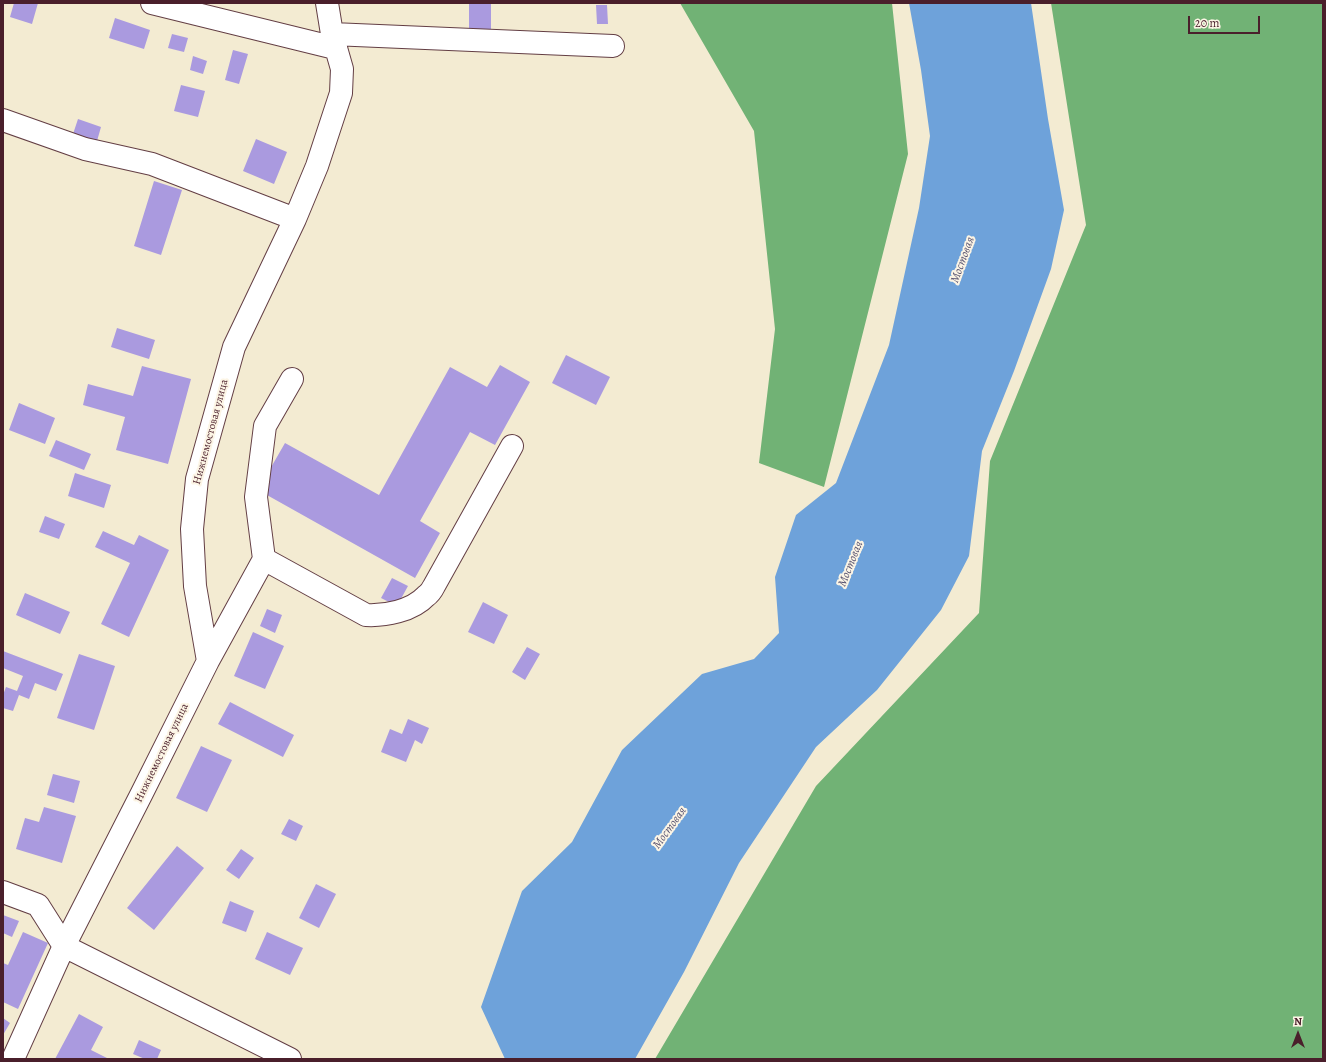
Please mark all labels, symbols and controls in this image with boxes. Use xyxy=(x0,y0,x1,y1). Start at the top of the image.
scale bar xyxy=(1190,8,1262,34)
text: 20 m xyxy=(1195,15,1219,31)
water label: Мостовая xyxy=(948,235,978,285)
street label: Нижнемостовая улица xyxy=(191,378,231,486)
water label: Мостовая xyxy=(835,539,867,589)
street label: Нижнемостовая улица xyxy=(132,701,192,805)
water label: Мостовая xyxy=(650,804,690,852)
north arrow xyxy=(1278,1014,1318,1054)
text: N xyxy=(1294,1014,1302,1029)

